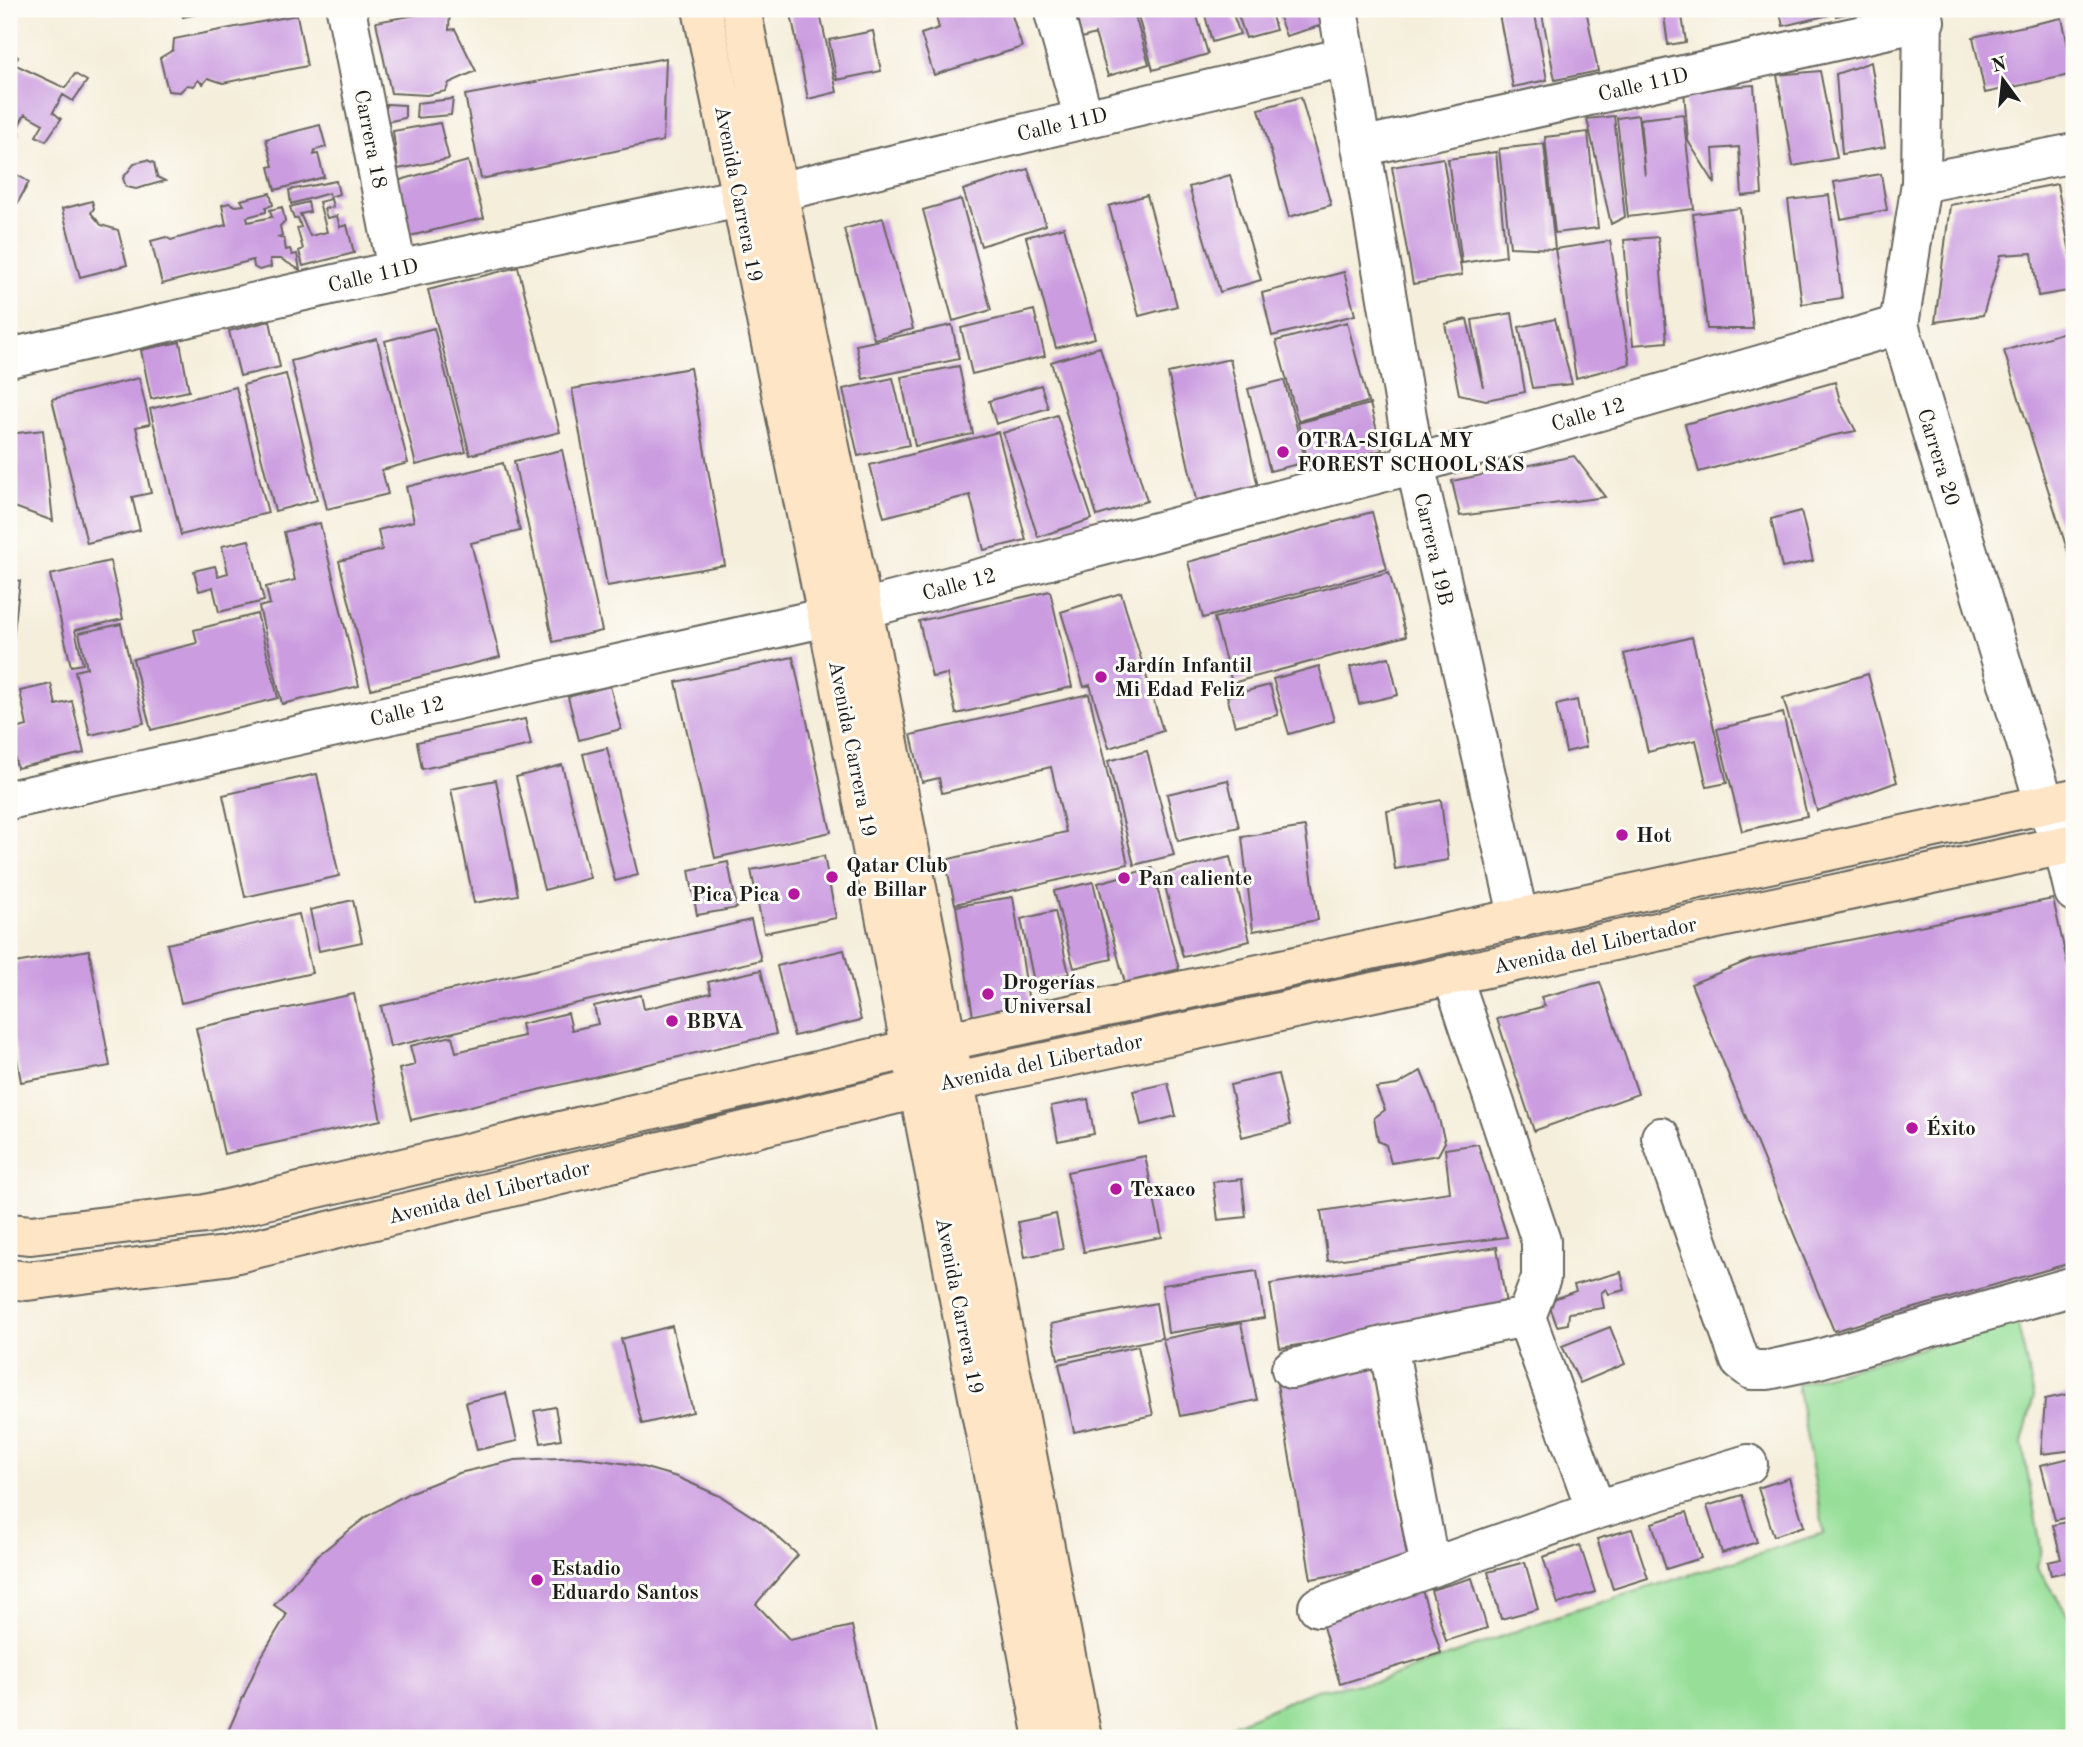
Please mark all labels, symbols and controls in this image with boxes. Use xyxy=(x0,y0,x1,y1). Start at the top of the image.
north arrow xyxy=(1968,46,2038,116)
text: N xyxy=(1990,55,2009,77)
street label: Calle 11D xyxy=(1596,65,1691,106)
street label: Carrera 18 xyxy=(350,88,389,191)
street label: Avenida Carrera 19 xyxy=(710,104,765,284)
street label: Calle 11D xyxy=(1015,105,1110,146)
street label: Calle 11D xyxy=(326,256,421,297)
street label: Calle 12 xyxy=(1549,395,1628,436)
street label: Carrera 20 xyxy=(1913,406,1962,509)
place label: OTRA-SIGLA MY FOREST SCHOOL SAS xyxy=(1297,431,1525,476)
marker: OTRA-SIGLA MY FOREST SCHOOL SAS xyxy=(1275,444,1291,460)
street label: Carrera 19B xyxy=(1409,491,1456,608)
street label: Calle 12 xyxy=(920,566,999,605)
place label: Jardín Infantil Mi Edad Feliz xyxy=(1115,656,1252,701)
street label: Avenida Carrera 19 xyxy=(824,659,879,839)
marker: Jardín Infantil Mi Edad Feliz xyxy=(1093,669,1109,685)
street label: Calle 12 xyxy=(368,694,447,731)
place label: Hot xyxy=(1636,826,1672,847)
marker: Hot xyxy=(1614,827,1630,843)
place label: Qatar Club de Billar xyxy=(846,856,948,901)
marker: Qatar Club de Billar xyxy=(824,869,840,885)
place label: Pan caliente xyxy=(1138,869,1252,890)
marker: Pan caliente xyxy=(1116,870,1132,886)
place label: Pica Pica xyxy=(691,885,780,906)
marker: Pica Pica xyxy=(786,886,802,902)
street label: Avenida del Libertador xyxy=(1492,915,1699,978)
place label: Drogerías Universal xyxy=(1002,973,1095,1018)
marker: Drogerías Universal xyxy=(980,986,996,1002)
place label: BBVA xyxy=(686,1012,744,1033)
marker: BBVA xyxy=(664,1013,680,1029)
street label: Avenida del Libertador xyxy=(938,1032,1145,1095)
place label: Éxito xyxy=(1926,1115,1976,1140)
marker: Éxito xyxy=(1904,1120,1920,1136)
street label: Avenida del Libertador xyxy=(386,1158,593,1229)
place label: Texaco xyxy=(1130,1180,1196,1201)
marker: Texaco xyxy=(1108,1181,1124,1197)
street label: Avenida Carrera 19 xyxy=(931,1216,986,1396)
place label: Estadio Eduardo Santos xyxy=(551,1559,699,1604)
marker: Estadio Eduardo Santos xyxy=(529,1572,545,1588)

